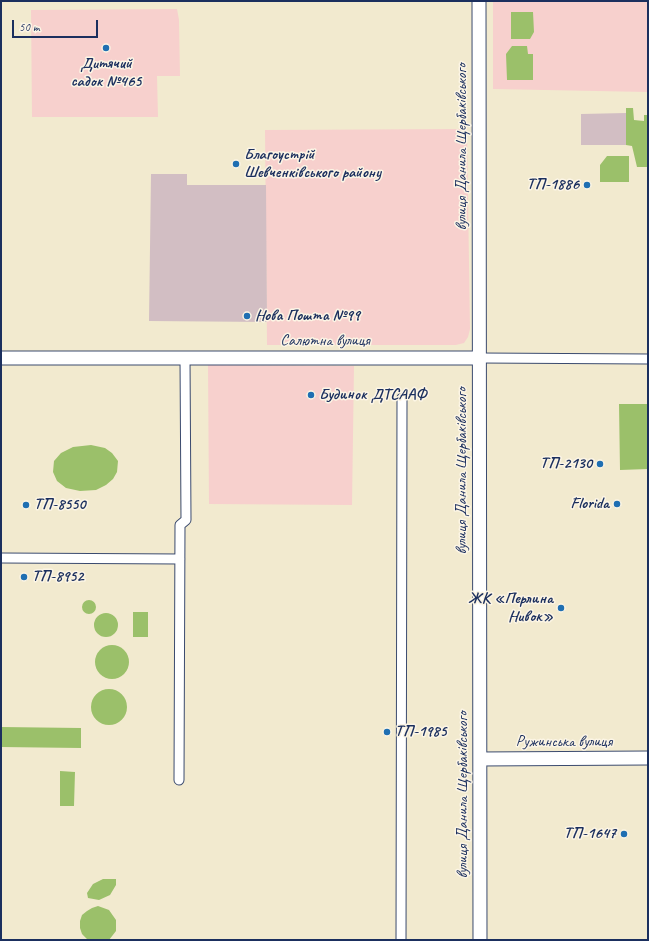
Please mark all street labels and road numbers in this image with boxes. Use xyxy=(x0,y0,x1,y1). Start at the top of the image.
street label: вулиця Данила Щербаківського xyxy=(452,63,472,231)
street label: Салютна вулиця xyxy=(280,331,370,351)
street label: вулиця Данила Щербаківського xyxy=(452,387,472,555)
street label: вулиця Данила Щербаківського xyxy=(453,711,473,879)
street label: Ружинська вулиця xyxy=(516,732,612,752)

